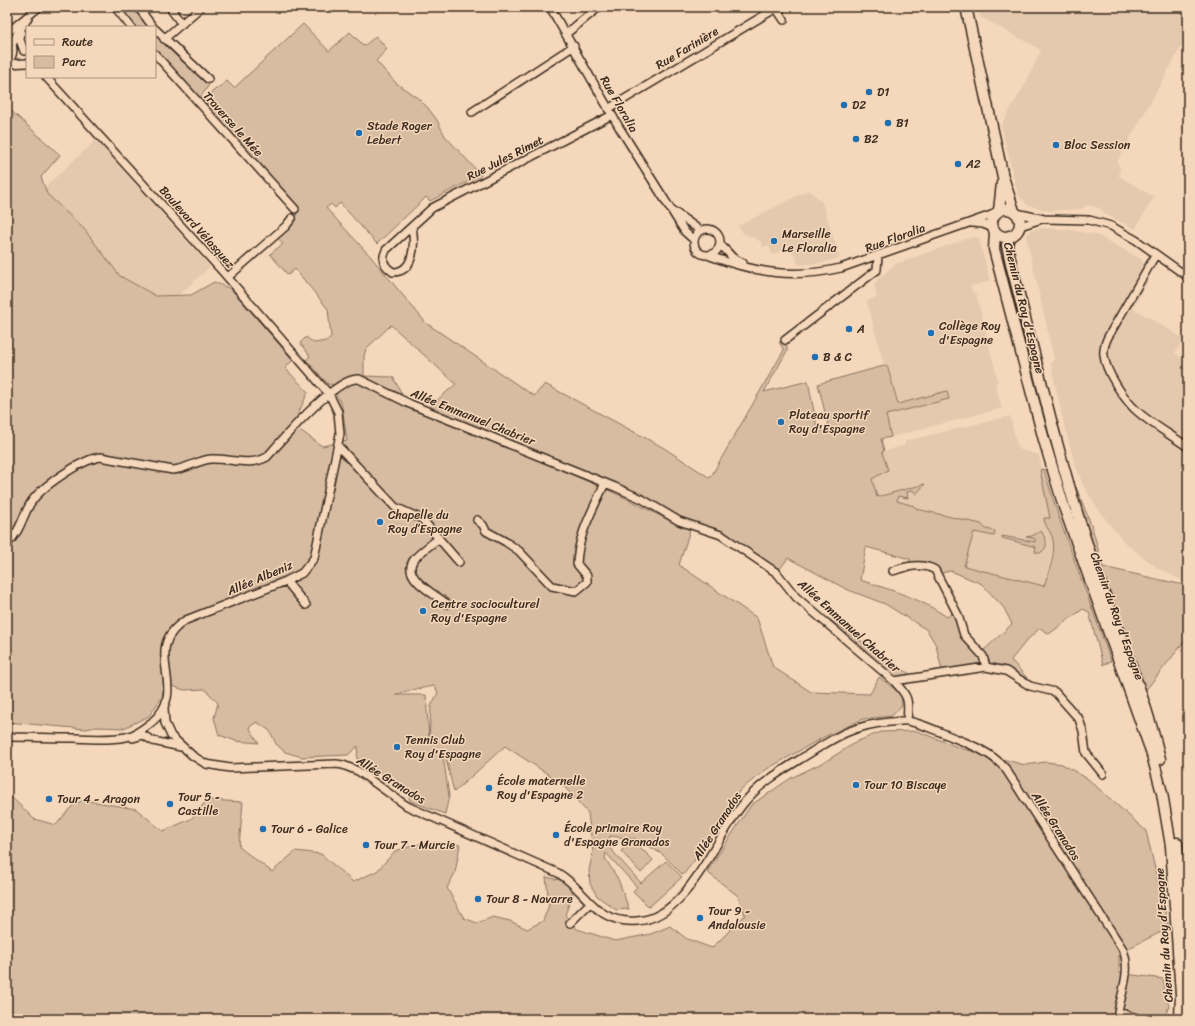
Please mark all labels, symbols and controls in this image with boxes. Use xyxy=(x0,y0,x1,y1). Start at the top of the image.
street label: Rue Farinière xyxy=(651,20,723,76)
legend xyxy=(26,26,156,78)
text: Route xyxy=(62,31,93,53)
text: Parc xyxy=(62,51,86,73)
street label: Rue Floralia xyxy=(594,71,644,137)
place label: D1 xyxy=(877,81,889,103)
street label: Traverse le Mée xyxy=(197,86,269,162)
marker: D1 xyxy=(864,87,874,97)
place label: D2 xyxy=(852,94,866,116)
marker: D2 xyxy=(839,100,849,110)
place label: B1 xyxy=(896,112,909,134)
place label: Stade Roger Lebert xyxy=(367,115,433,151)
marker: B1 xyxy=(883,118,893,128)
marker: Stade Roger Lebert xyxy=(354,128,364,138)
place label: B2 xyxy=(864,128,879,150)
street label: Rue Jules Rimet xyxy=(463,129,547,187)
marker: B2 xyxy=(851,134,861,144)
place label: Bloc Session xyxy=(1064,134,1131,156)
marker: Bloc Session xyxy=(1051,140,1061,150)
place label: A2 xyxy=(965,153,981,175)
marker: A2 xyxy=(953,159,963,169)
street label: Boulevard Vélasquez xyxy=(153,180,241,274)
street label: Rue Floralia xyxy=(862,217,928,259)
place label: Marseille Le Floralia xyxy=(782,223,838,259)
marker: Marseille Le Floralia xyxy=(769,236,779,246)
street label: Chemin du Roy d'Espagne xyxy=(997,240,1051,376)
place label: Collège Roy d'Espagne xyxy=(939,315,1001,351)
place label: A xyxy=(856,318,865,340)
marker: A xyxy=(844,324,854,334)
marker: Collège Roy d'Espagne xyxy=(926,328,936,338)
place label: B & C xyxy=(823,346,852,368)
marker: B & C xyxy=(810,352,820,362)
street label: Allée Emmanuel Chabrier xyxy=(407,382,540,452)
place label: Plateau sportif Roy d'Espagne xyxy=(789,404,870,440)
marker: Plateau sportif Roy d'Espagne xyxy=(776,417,786,427)
place label: Chapelle du Roy d’Espagne xyxy=(388,504,462,540)
marker: Chapelle du Roy d’Espagne xyxy=(375,517,385,527)
street label: Chemin du Roy d'Espagne xyxy=(1084,549,1150,683)
street label: Allée Albeniz xyxy=(223,554,297,602)
street label: Allée Emmanuel Chabrier xyxy=(792,573,906,679)
place label: Centre socioculturel Roy d'Espagne xyxy=(431,593,540,629)
marker: Centre socioculturel Roy d'Espagne xyxy=(418,606,428,616)
place label: Tennis Club Roy d'Espagne xyxy=(405,729,481,765)
marker: Tennis Club Roy d'Espagne xyxy=(392,742,402,752)
street label: Allée Granados xyxy=(351,749,430,810)
place label: École maternelle Roy d'Espagne 2 xyxy=(497,770,586,806)
place label: Tour 10 Biscaye xyxy=(864,774,947,796)
marker: Tour 10 Biscaye xyxy=(851,780,861,790)
marker: École maternelle Roy d'Espagne 2 xyxy=(484,783,494,793)
place label: Tour 5 - Castille xyxy=(178,786,221,822)
street label: Allée Granados xyxy=(1025,786,1087,865)
street label: Allée Granados xyxy=(686,787,748,866)
place label: Tour 4 - Aragon xyxy=(57,788,140,810)
marker: Tour 4 - Aragon xyxy=(44,794,54,804)
marker: Tour 5 - Castille xyxy=(165,799,175,809)
place label: École primaire Roy d'Espagne Granados xyxy=(564,817,670,853)
place label: Tour 6 - Galice xyxy=(271,818,348,840)
marker: Tour 6 - Galice xyxy=(258,824,268,834)
marker: École primaire Roy d'Espagne Granados xyxy=(551,830,561,840)
place label: Tour 7 - Murcie xyxy=(374,834,455,856)
marker: Tour 7 - Murcie xyxy=(361,840,371,850)
street label: Chemin du Roy d'Espagne xyxy=(1148,867,1180,1003)
place label: Tour 8 - Navarre xyxy=(486,888,573,910)
marker: Tour 8 - Navarre xyxy=(473,894,483,904)
place label: Tour 9 - Andalousie xyxy=(707,900,766,936)
marker: Tour 9 - Andalousie xyxy=(695,913,705,923)

